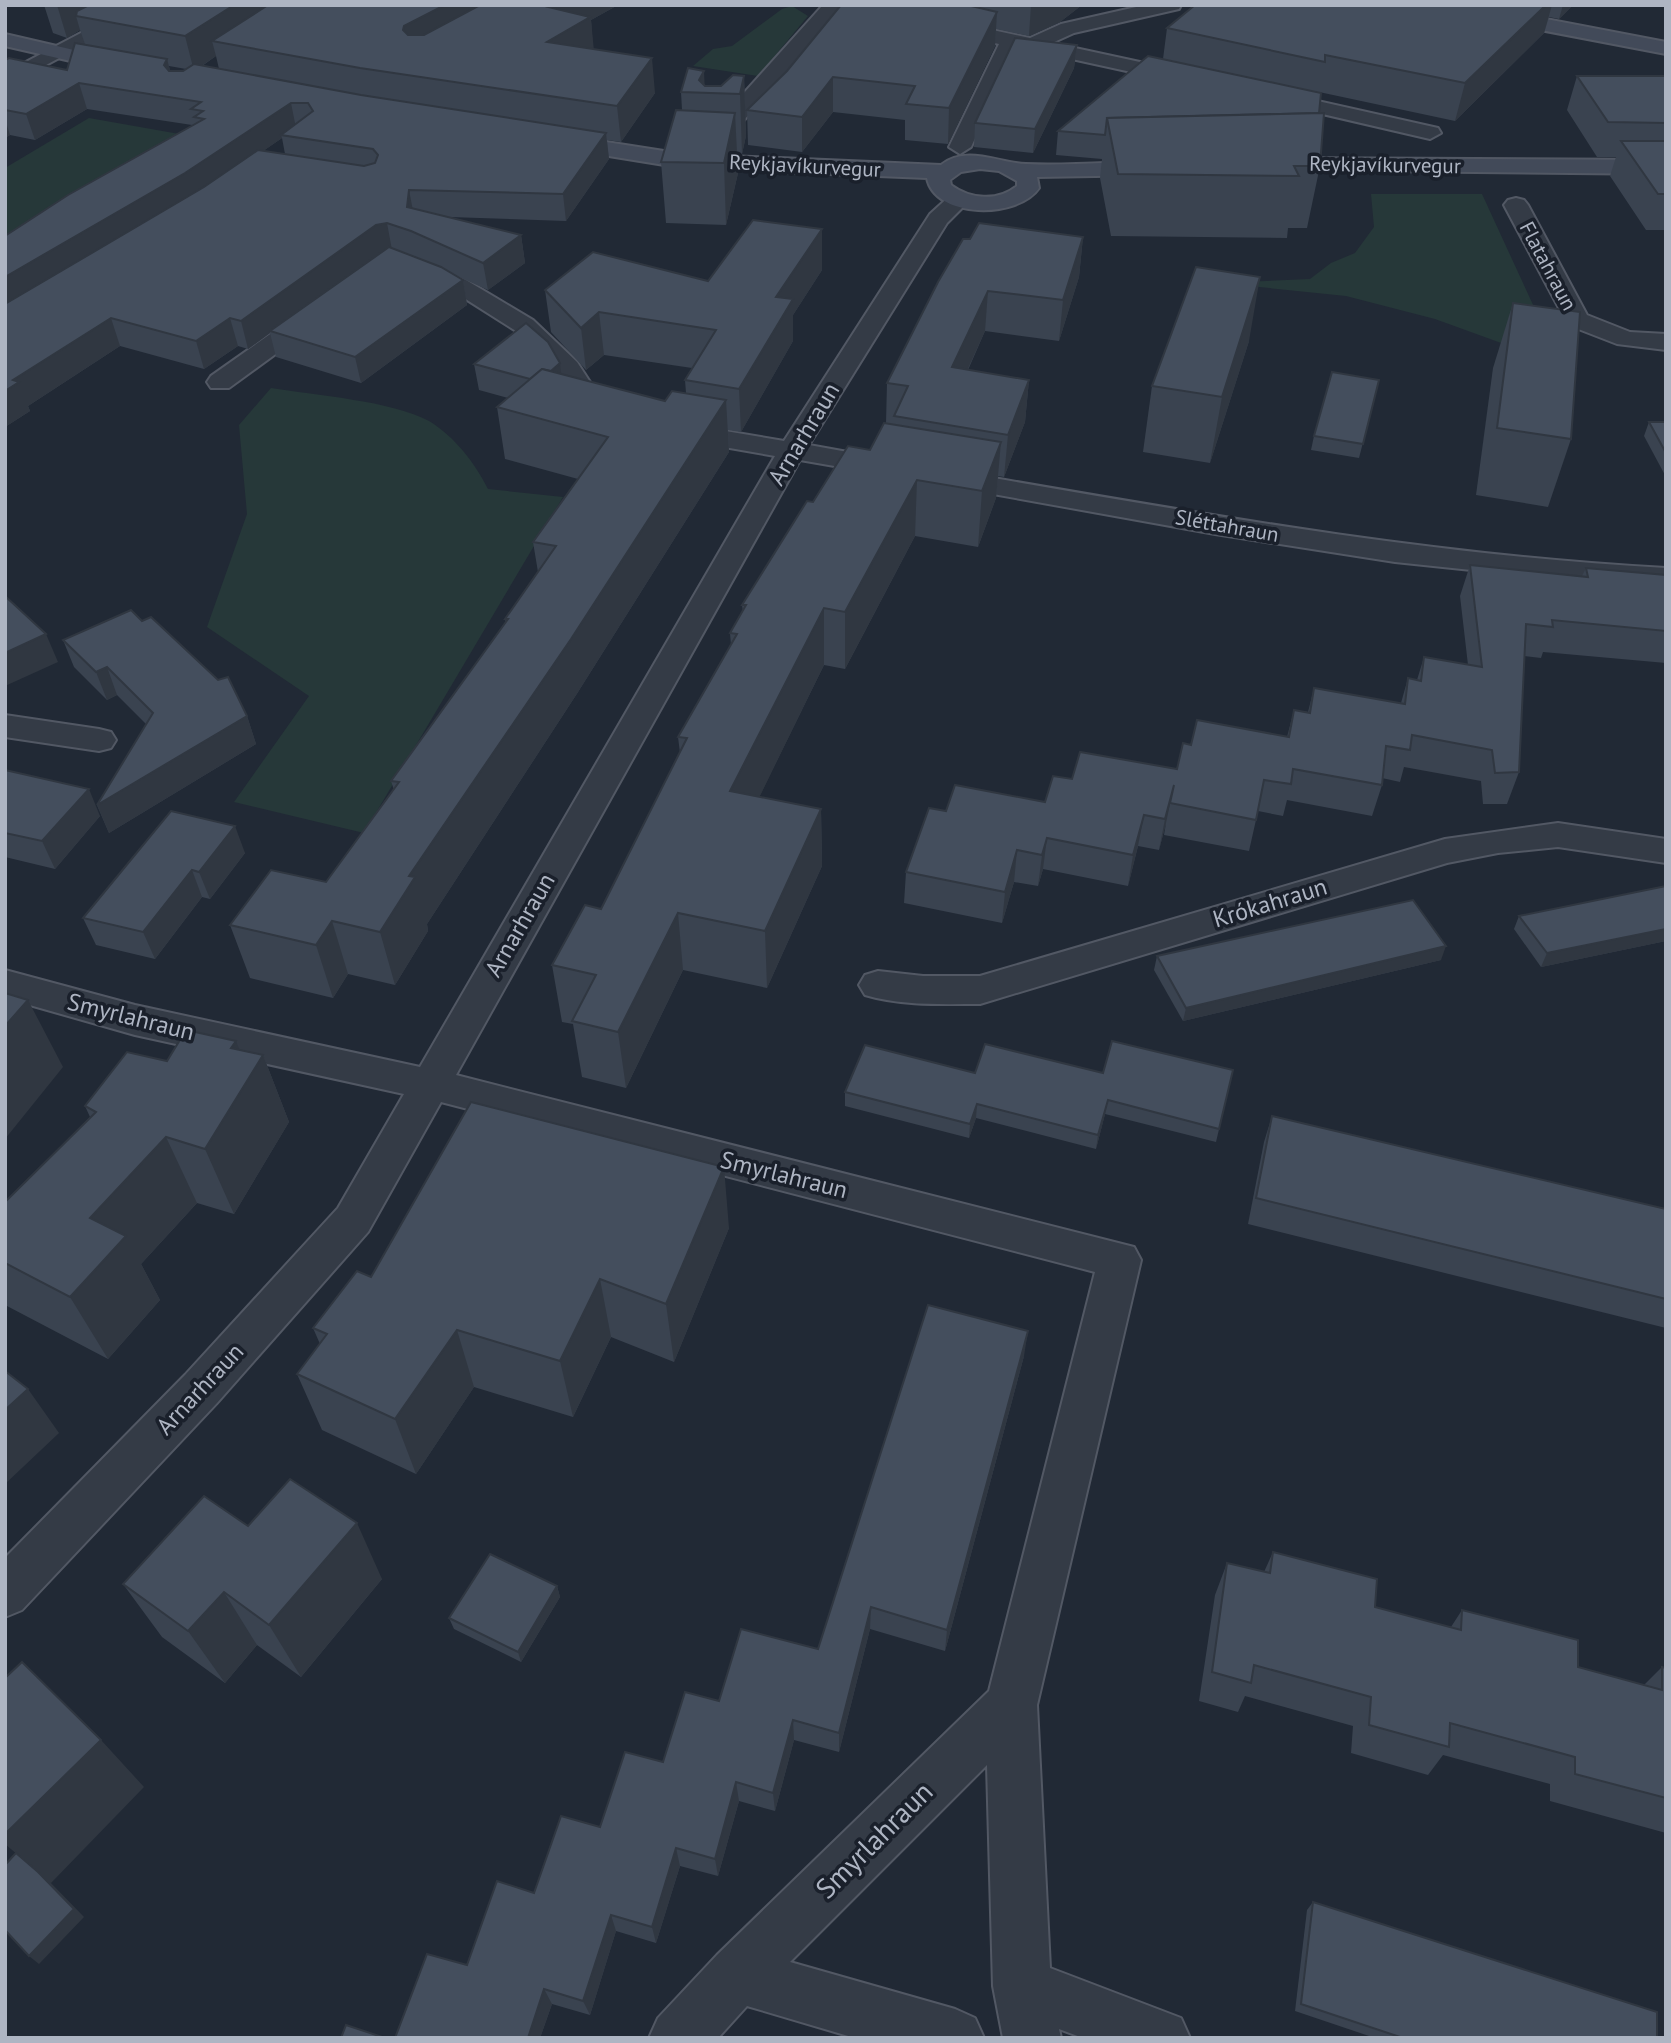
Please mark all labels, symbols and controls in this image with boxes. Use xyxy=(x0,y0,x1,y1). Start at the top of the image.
street label: Reykjavíkurvegur xyxy=(728,148,882,183)
street label: Reykjavíkurvegur xyxy=(1309,150,1461,179)
street label: Flatahraun xyxy=(1514,217,1583,315)
street label: Arnarhraun xyxy=(761,377,846,491)
street label: Sléttahraun xyxy=(1173,503,1281,548)
street label: Arnarhraun xyxy=(477,867,562,982)
street label: Krókahraun xyxy=(1209,870,1331,935)
street label: Smyrlahraun xyxy=(64,986,198,1047)
street label: Smyrlahraun xyxy=(717,1144,851,1205)
street label: Arnarhraun xyxy=(149,1336,250,1441)
street label: Smyrlahraun xyxy=(807,1773,940,1906)

